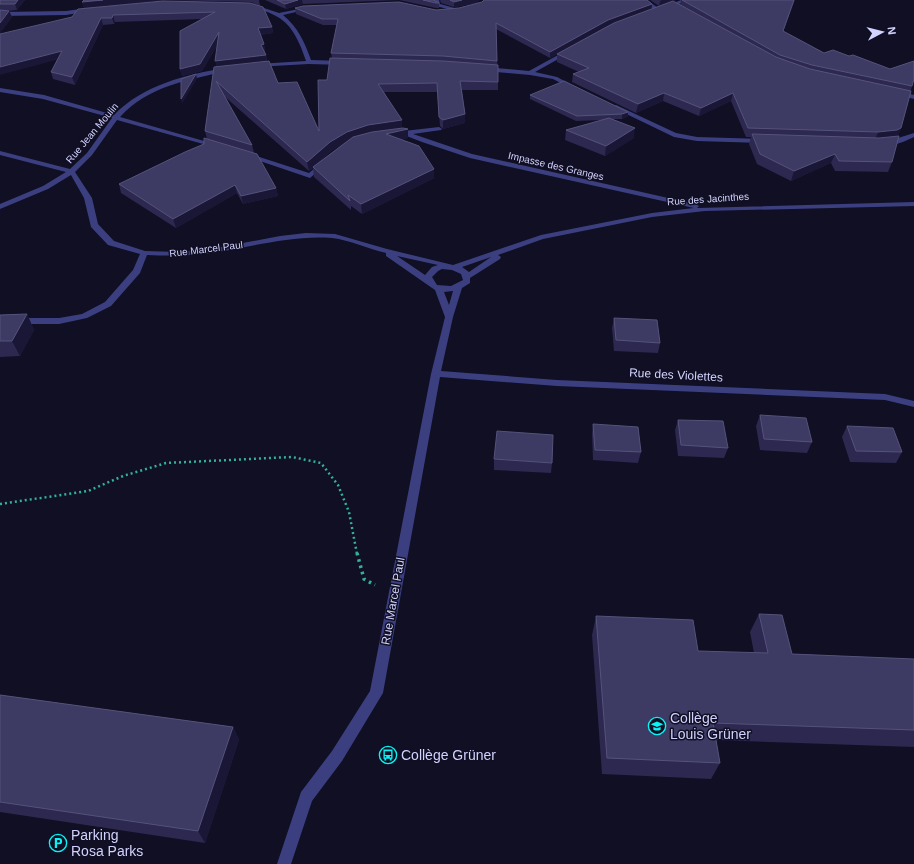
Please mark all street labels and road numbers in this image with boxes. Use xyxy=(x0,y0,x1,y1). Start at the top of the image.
street label: Rue Jean Moulin xyxy=(64,101,120,165)
street label: Impasse des Granges xyxy=(507,150,605,182)
street label: Rue des Jacinthes xyxy=(667,191,749,207)
street label: Rue Marcel Paul xyxy=(169,239,243,259)
street label: Rue des Violettes xyxy=(629,366,723,384)
street label: Rue Marcel Paul xyxy=(378,556,408,646)

